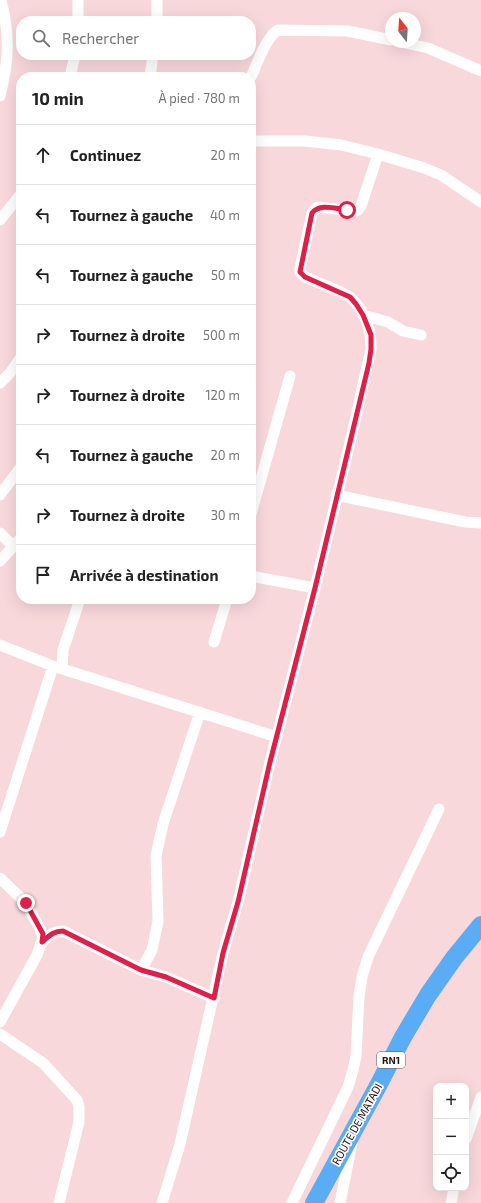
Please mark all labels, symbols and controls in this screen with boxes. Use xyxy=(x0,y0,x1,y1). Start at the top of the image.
north arrow xyxy=(385,12,421,48)
search box xyxy=(16,16,256,60)
icon: search xyxy=(30,27,52,49)
text: Rechercher xyxy=(62,29,139,47)
text: 10 min xyxy=(32,88,84,108)
text: À pied · 780 m xyxy=(159,90,240,106)
icon: ahead xyxy=(32,144,54,166)
text: Continuez xyxy=(70,146,141,164)
text: 20 m xyxy=(211,147,240,163)
route start xyxy=(338,201,356,219)
icon: left xyxy=(32,204,54,226)
text: Tournez à gauche xyxy=(70,206,193,224)
text: 40 m xyxy=(210,207,240,223)
icon: left xyxy=(32,264,54,286)
text: Tournez à gauche xyxy=(70,266,193,284)
text: 50 m xyxy=(211,267,240,283)
icon: right xyxy=(32,324,54,346)
text: Tournez à droite xyxy=(70,326,185,344)
text: 500 m xyxy=(203,327,240,343)
icon: right xyxy=(32,384,54,406)
text: Tournez à droite xyxy=(70,386,185,404)
text: 120 m xyxy=(205,387,240,403)
icon: left xyxy=(32,444,54,466)
text: Tournez à gauche xyxy=(70,446,193,464)
text: 20 m xyxy=(211,447,240,463)
icon: right xyxy=(32,504,54,526)
text: Tournez à droite xyxy=(70,506,185,524)
text: 30 m xyxy=(211,507,240,523)
icon: arrive xyxy=(32,564,54,586)
text: Arrivée à destination xyxy=(70,566,218,584)
route end xyxy=(17,894,35,912)
road number: RN1 xyxy=(377,1052,405,1068)
street label: ROUTE DE MATADI xyxy=(329,1081,384,1167)
map controls xyxy=(433,1083,469,1191)
button: + xyxy=(433,1083,469,1119)
button: − xyxy=(433,1119,469,1155)
button: locate xyxy=(433,1155,469,1191)

